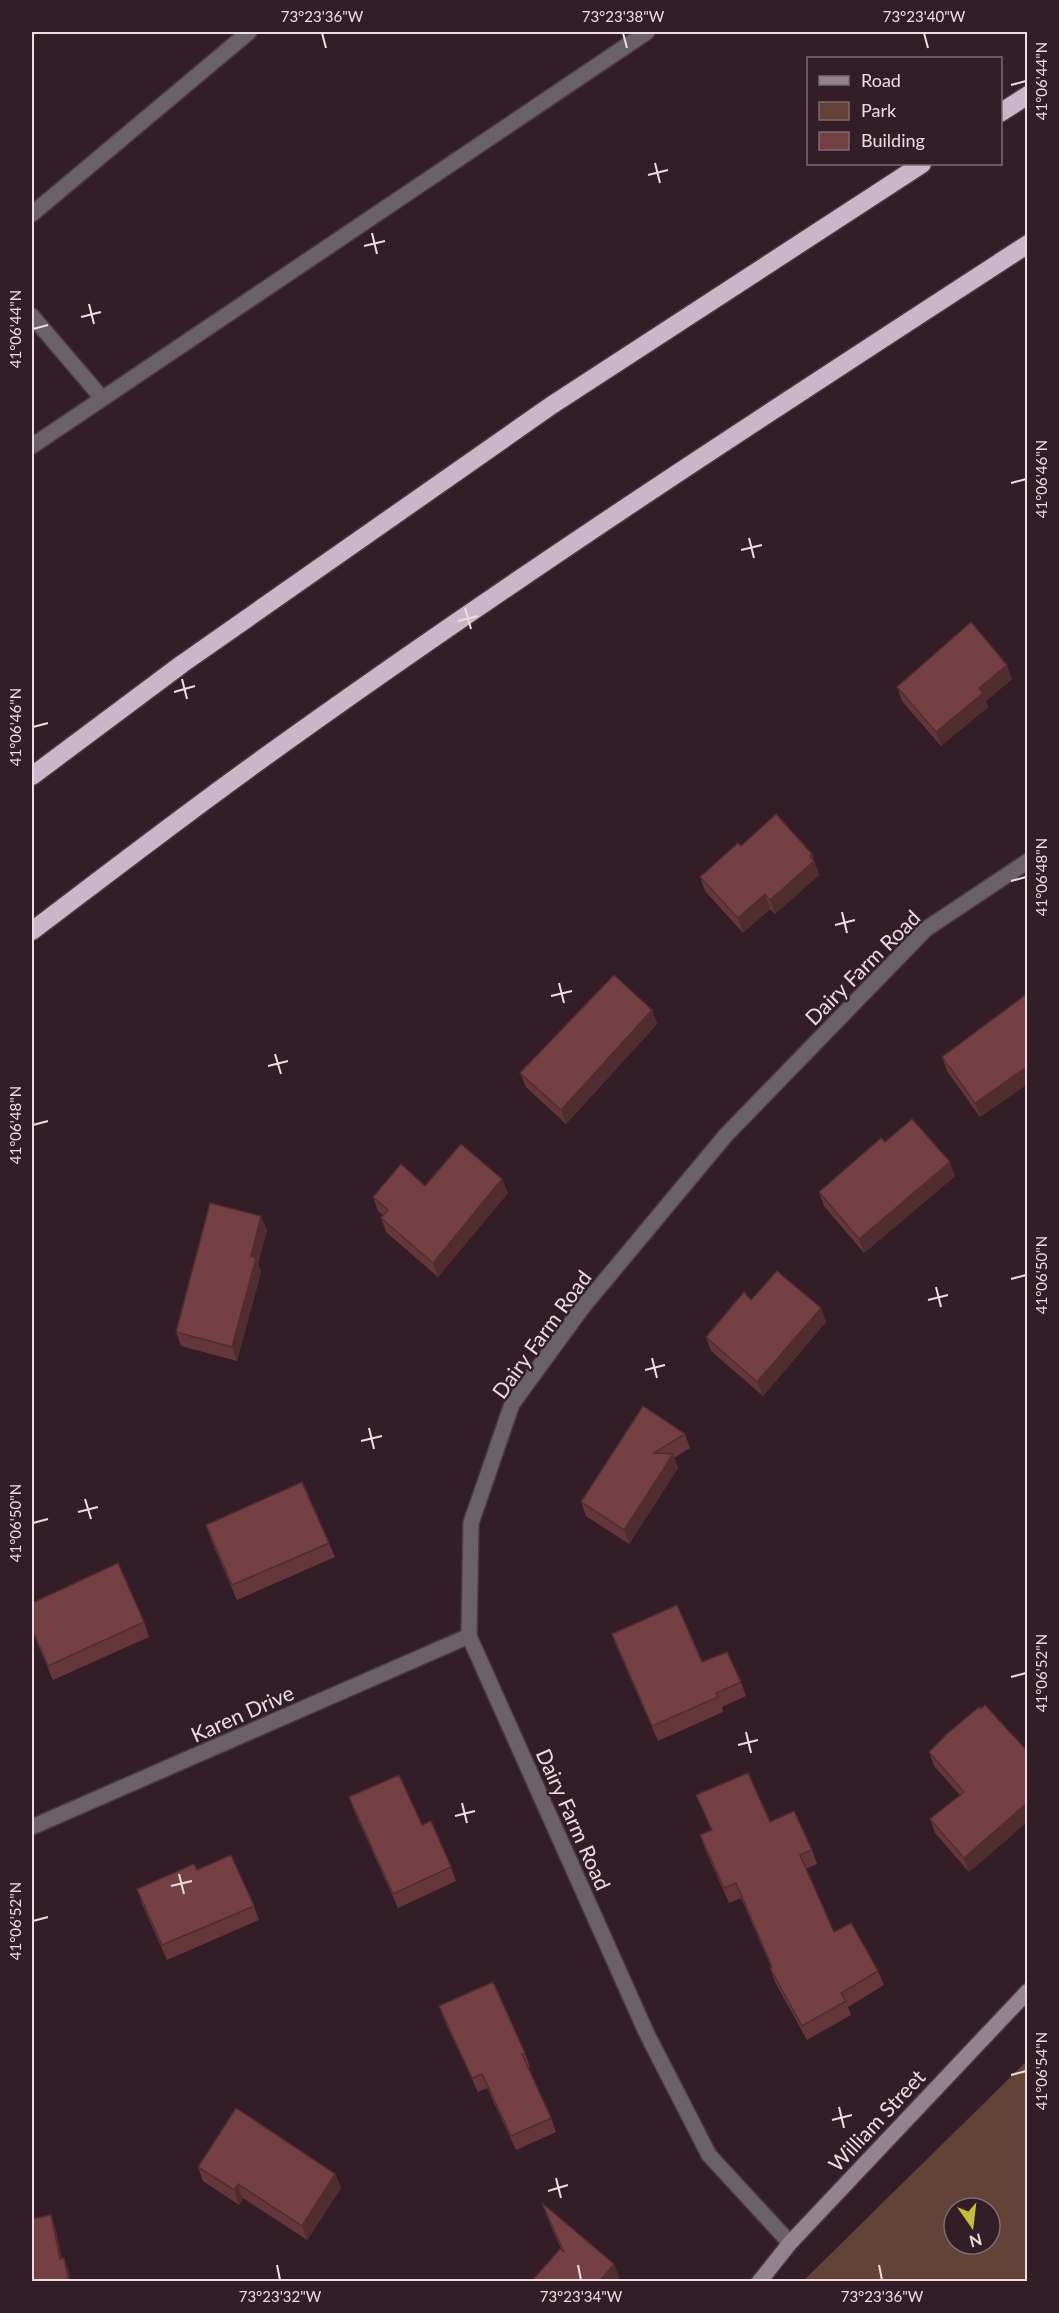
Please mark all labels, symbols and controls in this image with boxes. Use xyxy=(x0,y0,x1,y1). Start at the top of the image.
text: 73°23'36"W xyxy=(281,7,364,25)
text: 73°23'38"W xyxy=(582,7,665,25)
text: 73°23'40"W xyxy=(883,7,966,25)
text: 41°06'44"N xyxy=(1032,42,1050,120)
legend xyxy=(807,57,1002,165)
text: Road xyxy=(861,69,901,91)
text: Park xyxy=(861,99,897,121)
text: Building xyxy=(861,129,925,151)
text: 41°06'44"N xyxy=(6,290,24,368)
text: 41°06'46"N xyxy=(1032,440,1050,518)
text: 41°06'46"N xyxy=(6,688,24,766)
text: 41°06'48"N xyxy=(1032,838,1050,916)
street label: Dairy Farm Road xyxy=(799,904,925,1030)
text: 41°06'48"N xyxy=(6,1086,24,1164)
text: 41°06'50"N xyxy=(1032,1236,1050,1314)
street label: Dairy Farm Road xyxy=(486,1265,596,1403)
text: 41°06'50"N xyxy=(6,1484,24,1562)
text: 41°06'52"N xyxy=(1032,1634,1050,1712)
street label: Karen Drive xyxy=(187,1679,297,1747)
street label: Dairy Farm Road xyxy=(532,1744,616,1894)
text: 41°06'52"N xyxy=(6,1882,24,1960)
text: 41°06'54"N xyxy=(1032,2032,1050,2110)
street label: William Street xyxy=(823,2064,930,2176)
north arrow xyxy=(942,2196,1002,2256)
text: N xyxy=(967,2230,984,2252)
text: 73°23'32"W xyxy=(239,2287,322,2305)
text: 73°23'34"W xyxy=(540,2287,623,2305)
text: 73°23'36"W xyxy=(841,2287,924,2305)

